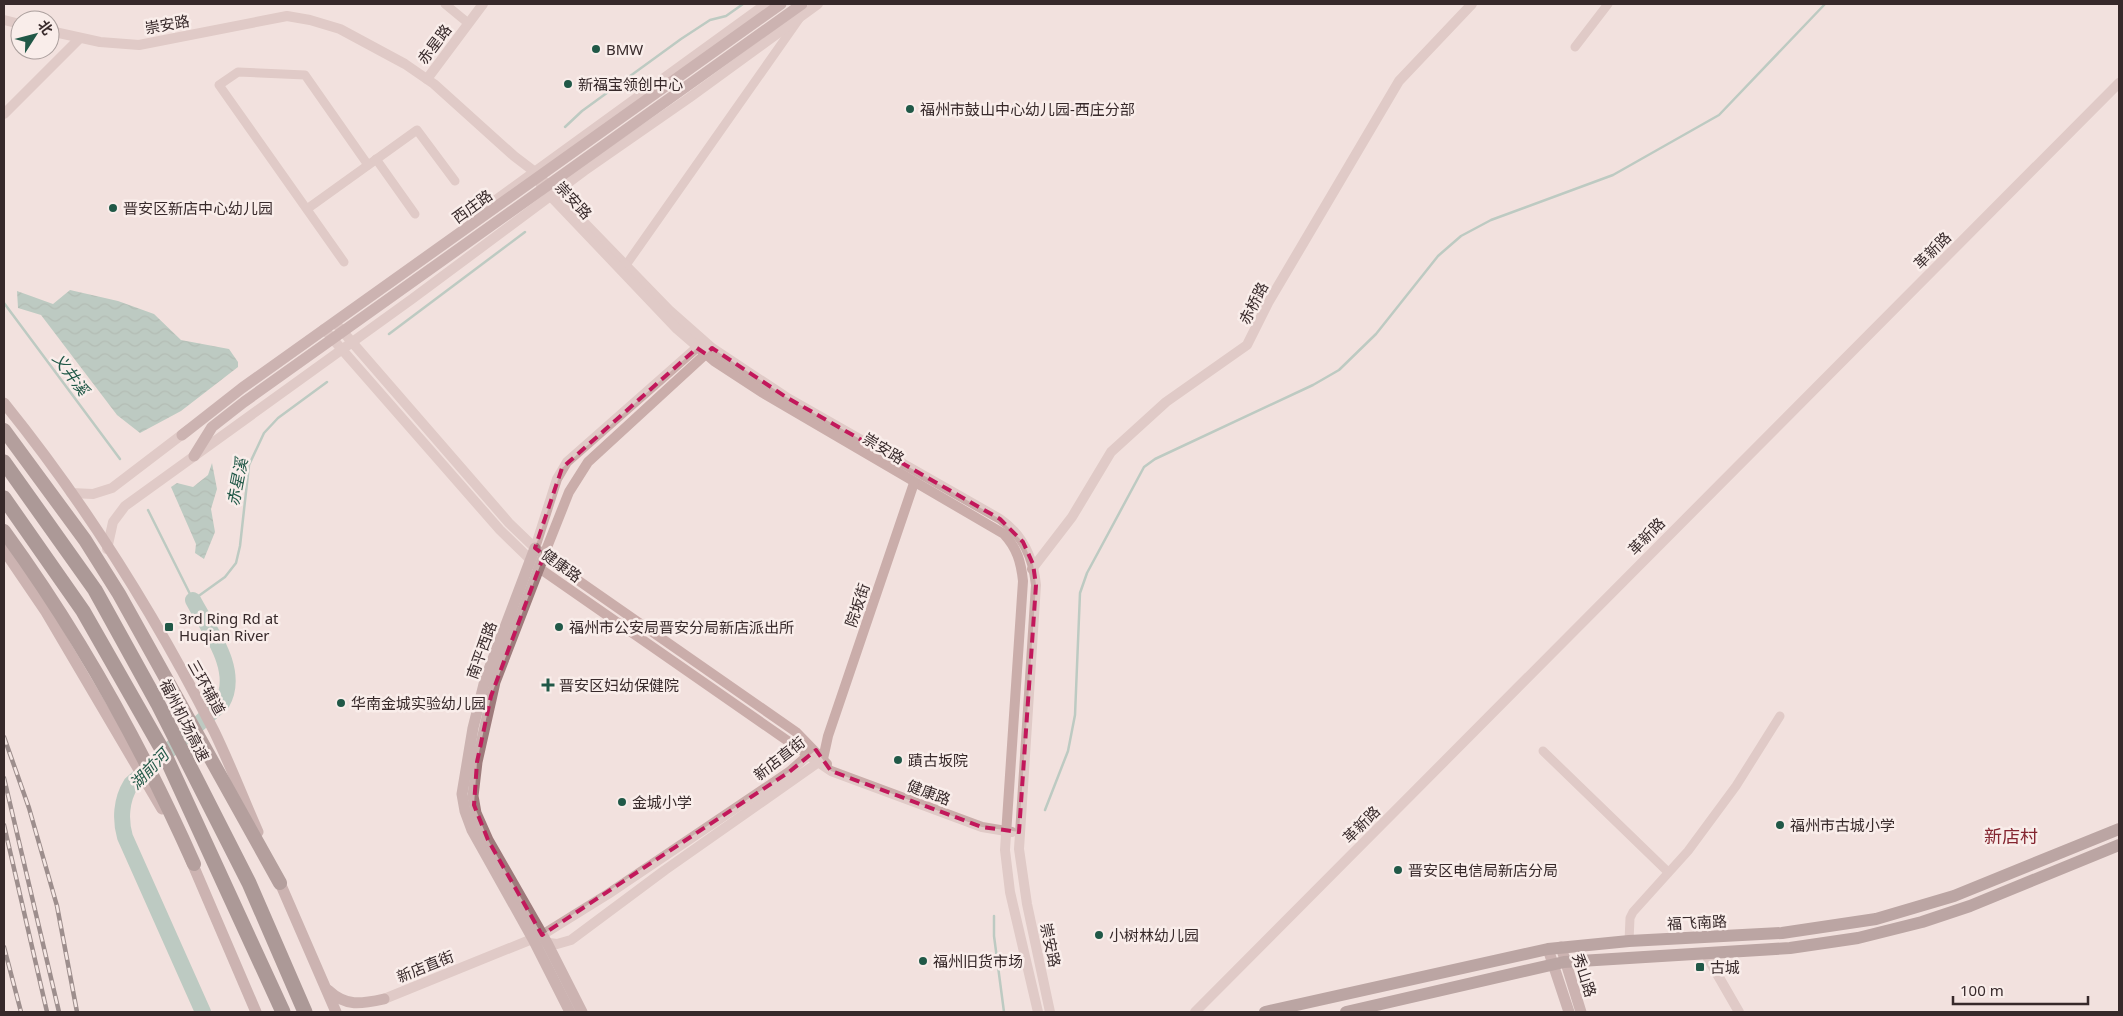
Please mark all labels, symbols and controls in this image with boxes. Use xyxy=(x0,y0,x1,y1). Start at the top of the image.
north arrow xyxy=(10,10,60,60)
street label: 崇安路 xyxy=(143,10,191,38)
text: 北 xyxy=(34,16,58,38)
street label: 赤星路 xyxy=(412,20,456,68)
place label: BMW xyxy=(606,39,643,59)
marker: BMW xyxy=(590,43,602,55)
place label: 新福宝领创中心 xyxy=(578,74,683,94)
marker: 新福宝领创中心 xyxy=(562,78,574,90)
place label: 福州市鼓山中心幼儿园-西庄分部 xyxy=(920,99,1135,119)
marker: 福州市鼓山中心幼儿园-西庄分部 xyxy=(904,103,916,115)
street label: 崇安路 xyxy=(551,177,597,223)
street label: 西庄路 xyxy=(448,185,496,227)
place label: 晋安区新店中心幼儿园 xyxy=(123,198,273,218)
marker: 晋安区新店中心幼儿园 xyxy=(107,202,119,214)
street label: 革新路 xyxy=(1909,227,1955,273)
street label: 赤桥路 xyxy=(1234,278,1272,328)
water label: 义井溪 xyxy=(48,348,95,401)
street label: 崇安路 xyxy=(860,428,908,468)
water label: 赤星溪 xyxy=(222,454,253,508)
street label: 革新路 xyxy=(1623,513,1669,559)
street label: 健康路 xyxy=(538,544,586,586)
street label: 院坂街 xyxy=(840,580,874,630)
place label: 3rd Ring Rd at Huqian River xyxy=(179,608,279,645)
place label: 福州市公安局晋安分局新店派出所 xyxy=(569,617,794,637)
street label: 南平西路 xyxy=(461,618,501,682)
marker: 3rd Ring Rd at Huqian River xyxy=(163,621,175,633)
marker: 福州市公安局晋安分局新店派出所 xyxy=(553,621,565,633)
street label: 三环辅道 xyxy=(184,656,230,718)
street label: 福州机场高速 xyxy=(156,675,214,765)
place label: 晋安区妇幼保健院 xyxy=(559,675,679,695)
marker: 晋安区妇幼保健院 xyxy=(541,678,555,692)
place label: 华南金城实验幼儿园 xyxy=(351,693,486,713)
marker: 华南金城实验幼儿园 xyxy=(335,697,347,709)
street label: 新店直街 xyxy=(749,732,809,784)
water label: 湖前河 xyxy=(124,742,176,794)
place label: 蹟古坂院 xyxy=(908,750,968,770)
marker: 蹟古坂院 xyxy=(892,754,904,766)
street label: 健康路 xyxy=(904,775,954,809)
place label: 金城小学 xyxy=(632,792,692,812)
marker: 金城小学 xyxy=(616,796,628,808)
street label: 革新路 xyxy=(1338,801,1384,847)
place label: 福州市古城小学 xyxy=(1790,815,1895,835)
marker: 福州市古城小学 xyxy=(1774,819,1786,831)
district label: 新店村 xyxy=(1984,824,2038,848)
place label: 晋安区电信局新店分局 xyxy=(1408,860,1558,880)
marker: 晋安区电信局新店分局 xyxy=(1392,864,1404,876)
street label: 福飞南路 xyxy=(1667,910,1727,934)
street label: 崇安路 xyxy=(1037,921,1065,969)
place label: 小树林幼儿园 xyxy=(1109,925,1199,945)
marker: 小树林幼儿园 xyxy=(1093,929,1105,941)
street label: 新店直街 xyxy=(393,945,457,987)
place label: 福州旧货市场 xyxy=(933,951,1023,971)
street label: 秀山路 xyxy=(1569,951,1601,999)
marker: 福州旧货市场 xyxy=(917,955,929,967)
place label: 古城 xyxy=(1710,957,1740,977)
marker: 古城 xyxy=(1694,961,1706,973)
scale bar xyxy=(1953,974,2088,1006)
text: 100 m xyxy=(1960,980,2004,1000)

